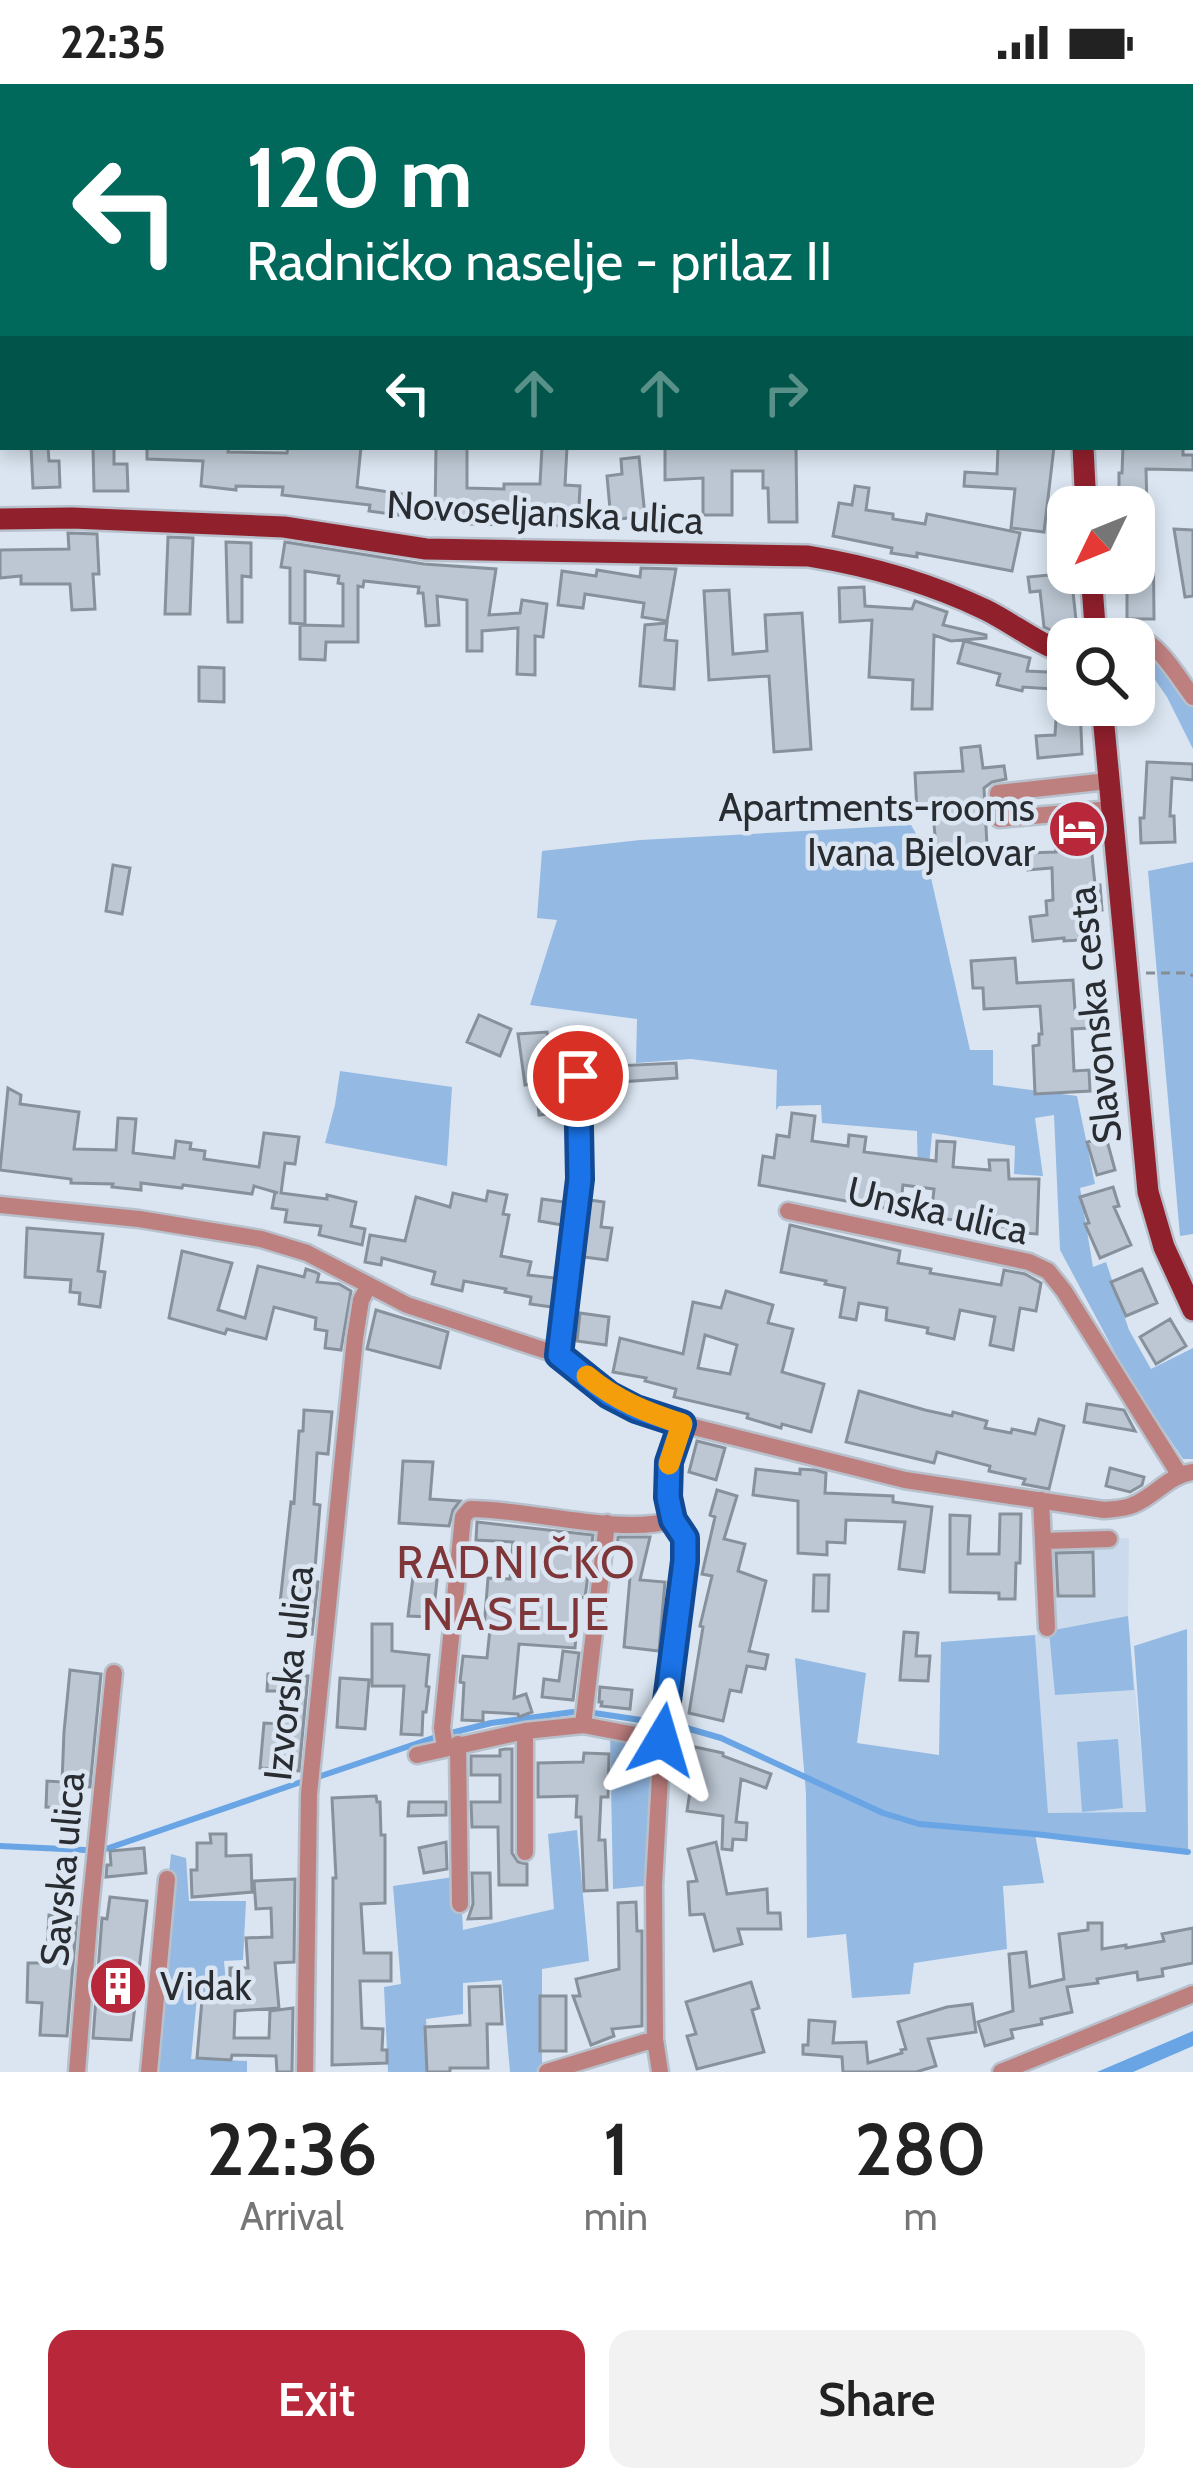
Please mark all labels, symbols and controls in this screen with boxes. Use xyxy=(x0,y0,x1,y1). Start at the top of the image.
text: 22:35 xyxy=(60,15,166,69)
text: 120 m xyxy=(246,126,473,228)
icon: left xyxy=(48,132,204,288)
text: Radničko naselje - prilaz II xyxy=(246,228,833,294)
icon: left xyxy=(375,360,441,426)
icon: ahead xyxy=(501,360,567,426)
icon: ahead xyxy=(627,360,693,426)
icon: right xyxy=(753,360,819,426)
street label: Novoseljanska ulica xyxy=(385,480,705,544)
north arrow xyxy=(1047,486,1155,594)
map controls xyxy=(1047,486,1155,726)
button: search xyxy=(1047,618,1155,726)
place label: Apartments-rooms Ivana Bjelovar xyxy=(719,783,1036,876)
hotel icon: Apartments-rooms Ivana Bjelovar xyxy=(1046,798,1108,860)
street label: Slavonska cesta xyxy=(1057,884,1131,1146)
pin xyxy=(527,1025,629,1127)
icon: arrive xyxy=(545,1043,611,1109)
street label: Unska ulica xyxy=(843,1166,1034,1254)
district label: RADNIČKO NASELJE xyxy=(396,1535,638,1641)
street label: Izvorska ulica xyxy=(253,1563,323,1783)
position arrow xyxy=(599,1677,725,1803)
street label: Savska ulica xyxy=(30,1769,94,1968)
building icon: Vidak xyxy=(87,1955,149,2017)
place label: Vidak xyxy=(160,1962,252,2010)
text: 22:36 xyxy=(206,2106,377,2193)
text: 1 xyxy=(603,2106,629,2193)
text: 280 xyxy=(854,2106,987,2193)
text: Arrival xyxy=(240,2192,344,2240)
text: min xyxy=(584,2192,648,2240)
text: m xyxy=(903,2192,938,2240)
button: Exit xyxy=(48,2330,585,2468)
button: Share xyxy=(609,2330,1145,2468)

